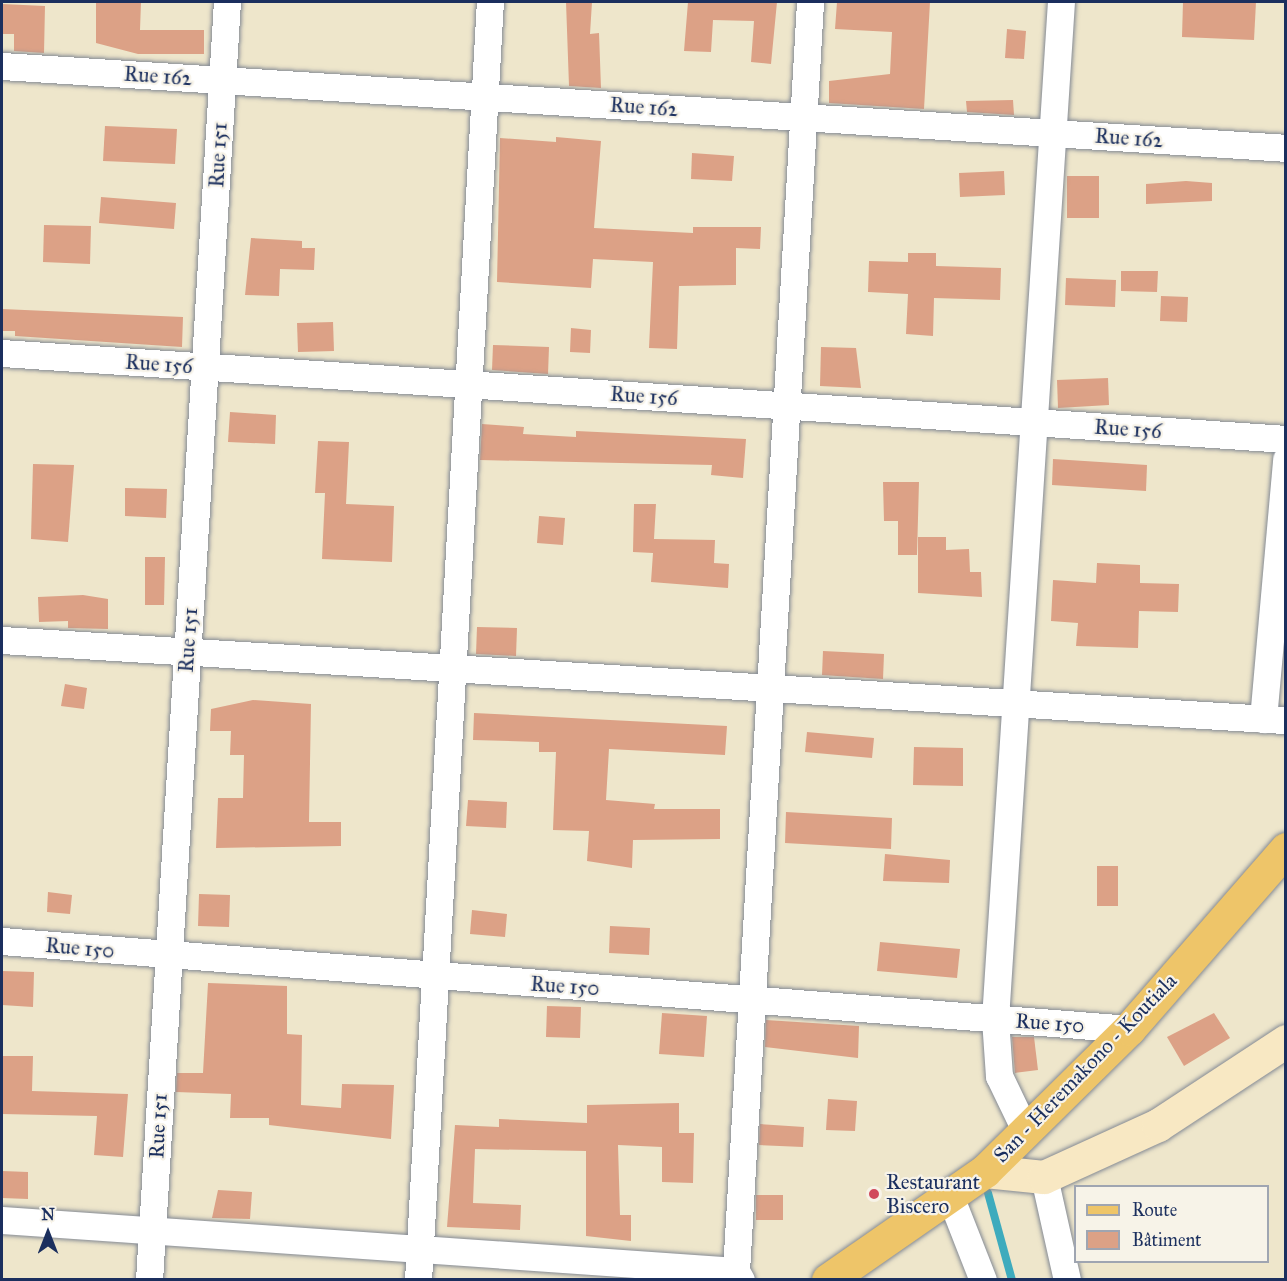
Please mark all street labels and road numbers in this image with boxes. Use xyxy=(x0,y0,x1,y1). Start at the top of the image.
street label: Rue 162 xyxy=(123,61,193,91)
street label: Rue 162 xyxy=(609,92,679,122)
street label: Rue 151 xyxy=(204,122,232,188)
street label: Rue 162 xyxy=(1094,123,1164,153)
street label: Rue 156 xyxy=(124,349,194,379)
street label: Rue 156 xyxy=(609,381,679,411)
street label: Rue 156 xyxy=(1093,414,1163,444)
street label: Rue 151 xyxy=(173,607,203,673)
street label: Rue 150 xyxy=(44,932,116,964)
street label: San - Heremakono - Koutiala xyxy=(988,968,1182,1168)
street label: Rue 150 xyxy=(530,971,600,1001)
street label: Rue 150 xyxy=(1015,1008,1085,1038)
street label: Rue 151 xyxy=(144,1093,172,1159)

